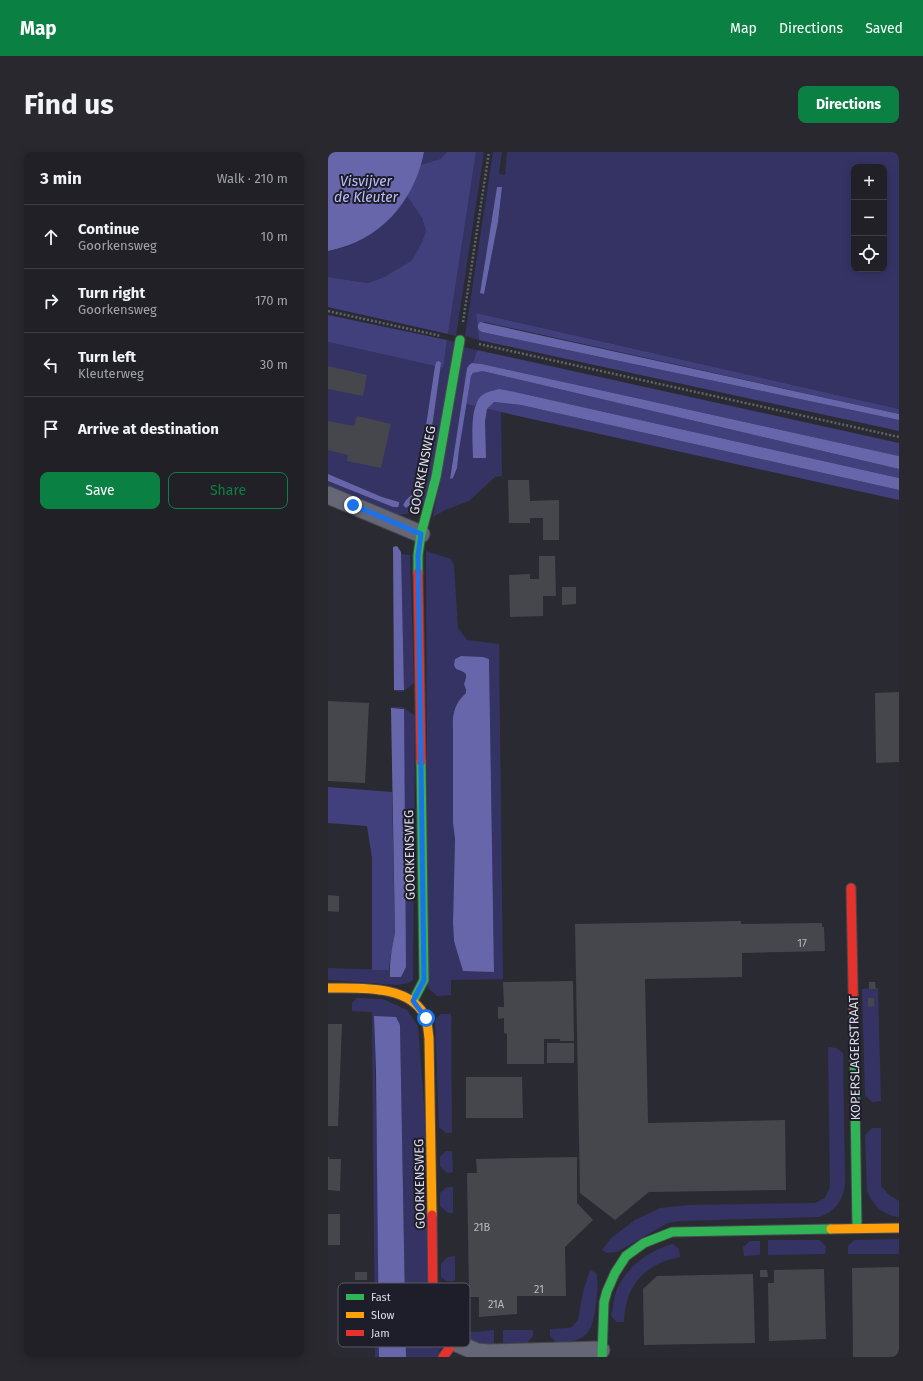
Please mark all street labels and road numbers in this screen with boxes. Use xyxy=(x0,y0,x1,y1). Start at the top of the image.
street label: GOORKENSWEG xyxy=(407,424,438,516)
street label: GOORKENSWEG xyxy=(401,810,418,900)
street label: KOPERSLAGERSTRAAT xyxy=(846,995,863,1121)
street label: GOORKENSWEG xyxy=(411,1139,428,1229)

